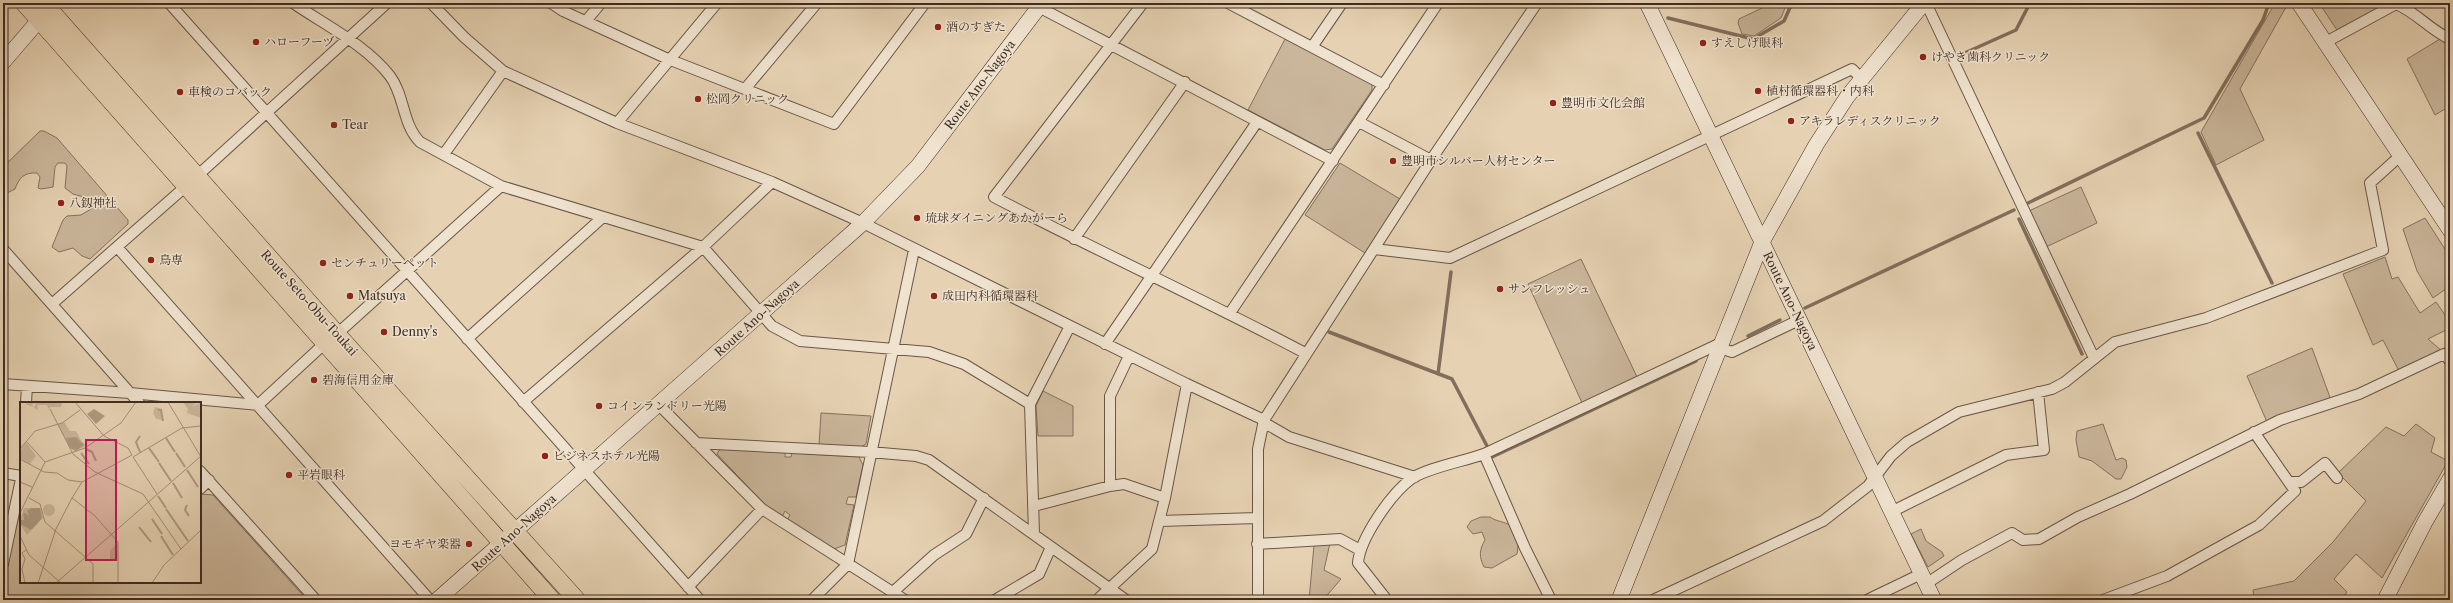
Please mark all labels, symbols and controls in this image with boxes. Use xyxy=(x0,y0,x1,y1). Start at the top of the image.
place label: 酒のすぎた xyxy=(946,19,1006,34)
marker: 酒のすぎた xyxy=(933,22,943,32)
place label: ハローフーヅ xyxy=(264,34,335,49)
place label: すえしげ眼科 xyxy=(1711,35,1783,50)
street label: Route Ano-Nagoya xyxy=(941,36,1019,132)
marker: ハローフーヅ xyxy=(251,37,261,47)
marker: すえしげ眼科 xyxy=(1698,38,1708,48)
place label: けやき歯科クリニック xyxy=(1931,49,2050,64)
marker: けやき歯科クリニック xyxy=(1918,52,1928,62)
place label: 植村循環器科・内科 xyxy=(1766,83,1874,98)
place label: 車検のコバック xyxy=(188,84,272,99)
marker: 植村循環器科・内科 xyxy=(1753,86,1763,96)
marker: 車検のコバック xyxy=(175,87,185,97)
place label: 松岡クリニック xyxy=(706,91,789,106)
marker: 松岡クリニック xyxy=(693,94,703,104)
place label: 豊明市文化会館 xyxy=(1561,95,1645,110)
marker: 豊明市文化会館 xyxy=(1548,98,1558,108)
place label: アキラレディスクリニック xyxy=(1799,113,1941,128)
marker: アキラレディスクリニック xyxy=(1786,116,1796,126)
place label: Tear xyxy=(342,117,368,132)
marker: Tear xyxy=(329,120,339,130)
place label: 豊明市シルバー人材センター xyxy=(1401,153,1555,168)
marker: 豊明市シルバー人材センター xyxy=(1388,156,1398,166)
place label: 八釼神社 xyxy=(69,195,117,210)
marker: 八釼神社 xyxy=(56,198,66,208)
place label: 琉球ダイニングあかがーら xyxy=(925,210,1068,225)
marker: 琉球ダイニングあかがーら xyxy=(912,213,922,223)
street label: Route Seto-Obu-Toukai xyxy=(258,247,361,359)
street label: Route Ano-Nagoya xyxy=(1760,249,1821,353)
place label: 鳥専 xyxy=(159,252,183,267)
marker: 鳥専 xyxy=(146,255,156,265)
place label: センチュリーペット xyxy=(331,255,439,270)
marker: センチュリーペット xyxy=(318,258,328,268)
street label: Route Ano-Nagoya xyxy=(711,275,802,359)
place label: サンフレッシュ xyxy=(1508,281,1591,296)
marker: サンフレッシュ xyxy=(1495,284,1505,294)
place label: Matsuya xyxy=(358,288,406,303)
place label: 成田内科循環器科 xyxy=(942,288,1038,303)
marker: Matsuya xyxy=(345,291,355,301)
marker: 成田内科循環器科 xyxy=(929,291,939,301)
place label: Denny's xyxy=(392,324,438,339)
marker: Denny's xyxy=(379,327,389,337)
place label: 碧海信用金庫 xyxy=(322,372,394,387)
marker: 碧海信用金庫 xyxy=(309,375,319,385)
place label: コインランドリー光陽 xyxy=(607,398,727,413)
marker: コインランドリー光陽 xyxy=(594,401,604,411)
inset map xyxy=(20,402,201,583)
place label: ビジネスホテル光陽 xyxy=(553,448,660,463)
marker: ビジネスホテル光陽 xyxy=(540,451,550,461)
place label: 平岩眼科 xyxy=(297,467,345,482)
marker: 平岩眼科 xyxy=(284,470,294,480)
street label: Route Ano-Nagoya xyxy=(468,490,559,574)
place label: ヨモギヤ楽器 xyxy=(389,536,461,551)
marker: ヨモギヤ楽器 xyxy=(464,539,474,549)

